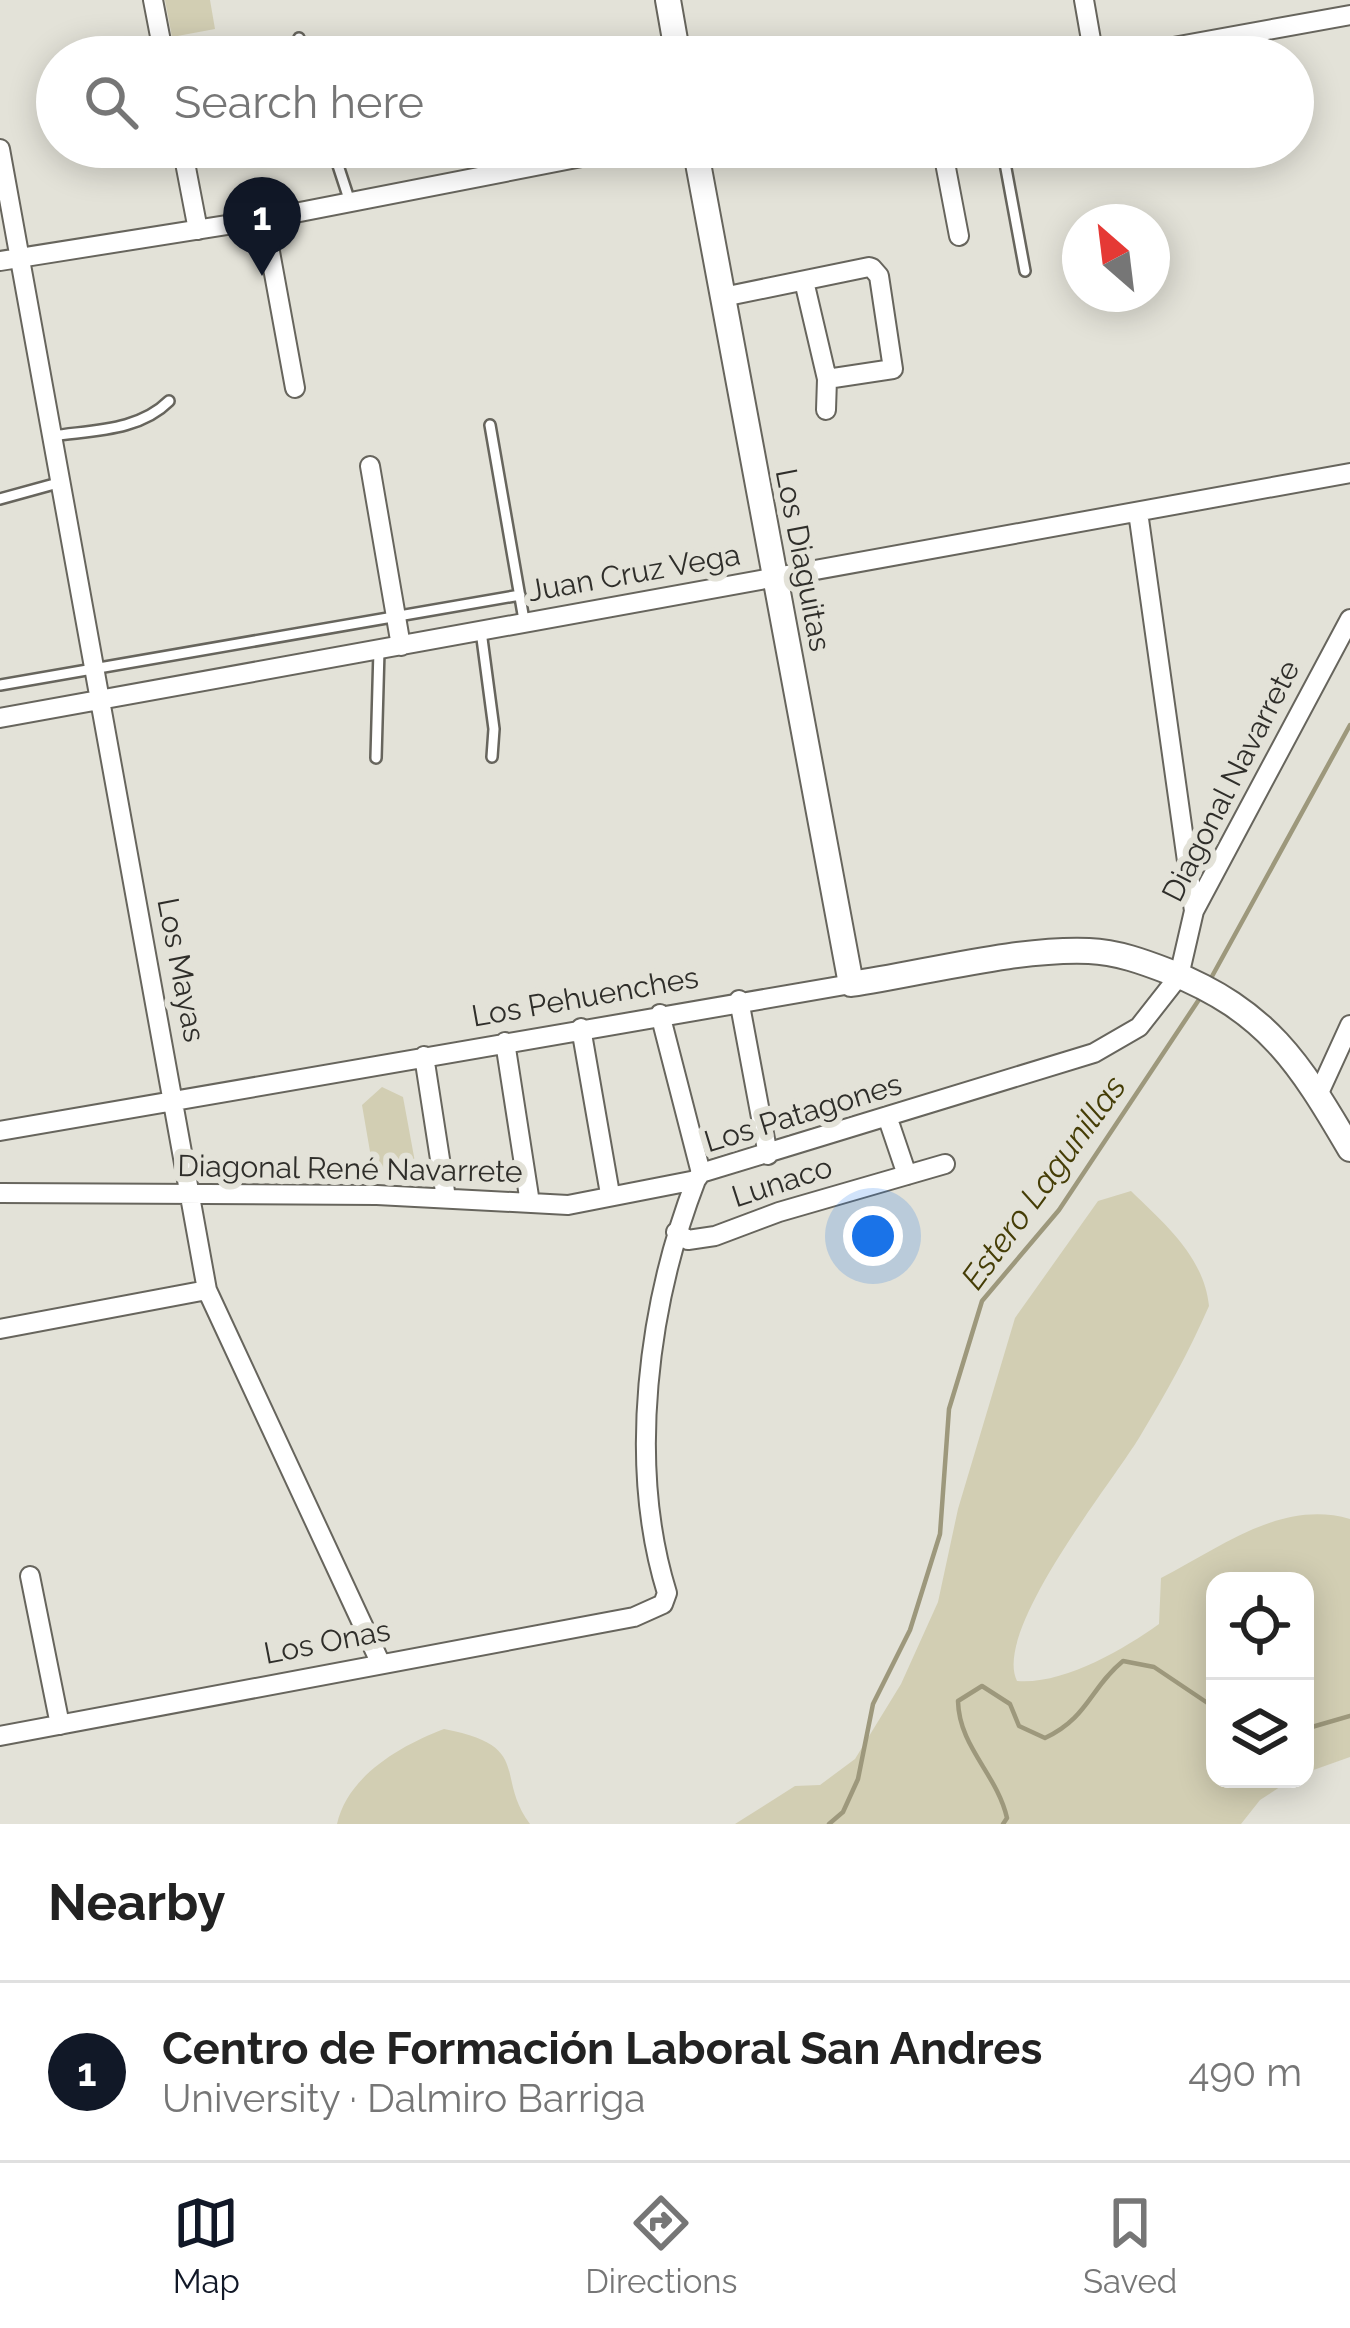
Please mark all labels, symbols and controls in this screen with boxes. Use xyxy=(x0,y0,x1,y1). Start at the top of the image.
search box xyxy=(36,36,1314,168)
icon: search xyxy=(78,69,144,135)
text: Search here xyxy=(174,76,424,129)
pin: 1 xyxy=(223,177,301,276)
north arrow xyxy=(1062,204,1170,312)
street label: Los Diaguitas xyxy=(769,466,838,654)
street label: Juan Cruz Vega xyxy=(525,537,743,608)
street label: Diagonal Navarrete xyxy=(1155,654,1306,907)
street label: Los Mayas xyxy=(150,895,213,1045)
street label: Los Pehuenches xyxy=(469,959,701,1034)
street label: Los Patagones xyxy=(700,1066,906,1159)
water label: Estero Lagunillas xyxy=(953,1068,1134,1297)
street label: Diagonal René Navarrete xyxy=(177,1148,523,1189)
street label: Lunaco xyxy=(727,1149,836,1214)
your location xyxy=(843,1206,903,1266)
map controls xyxy=(1206,1572,1314,1788)
button: locate xyxy=(1206,1572,1314,1680)
street label: Los Onas xyxy=(261,1612,393,1671)
button: layers xyxy=(1206,1680,1314,1788)
text: Nearby xyxy=(48,1872,225,1932)
text: Centro de Formación Laboral San Andres xyxy=(162,2022,1043,2075)
text: 1 xyxy=(77,2049,97,2095)
text: 490 m xyxy=(1188,2049,1302,2095)
text: University · Dalmiro Barriga xyxy=(162,2075,646,2121)
tab: Map xyxy=(173,2190,240,2301)
tab: Directions xyxy=(585,2190,738,2301)
tab: Saved xyxy=(1083,2190,1177,2301)

